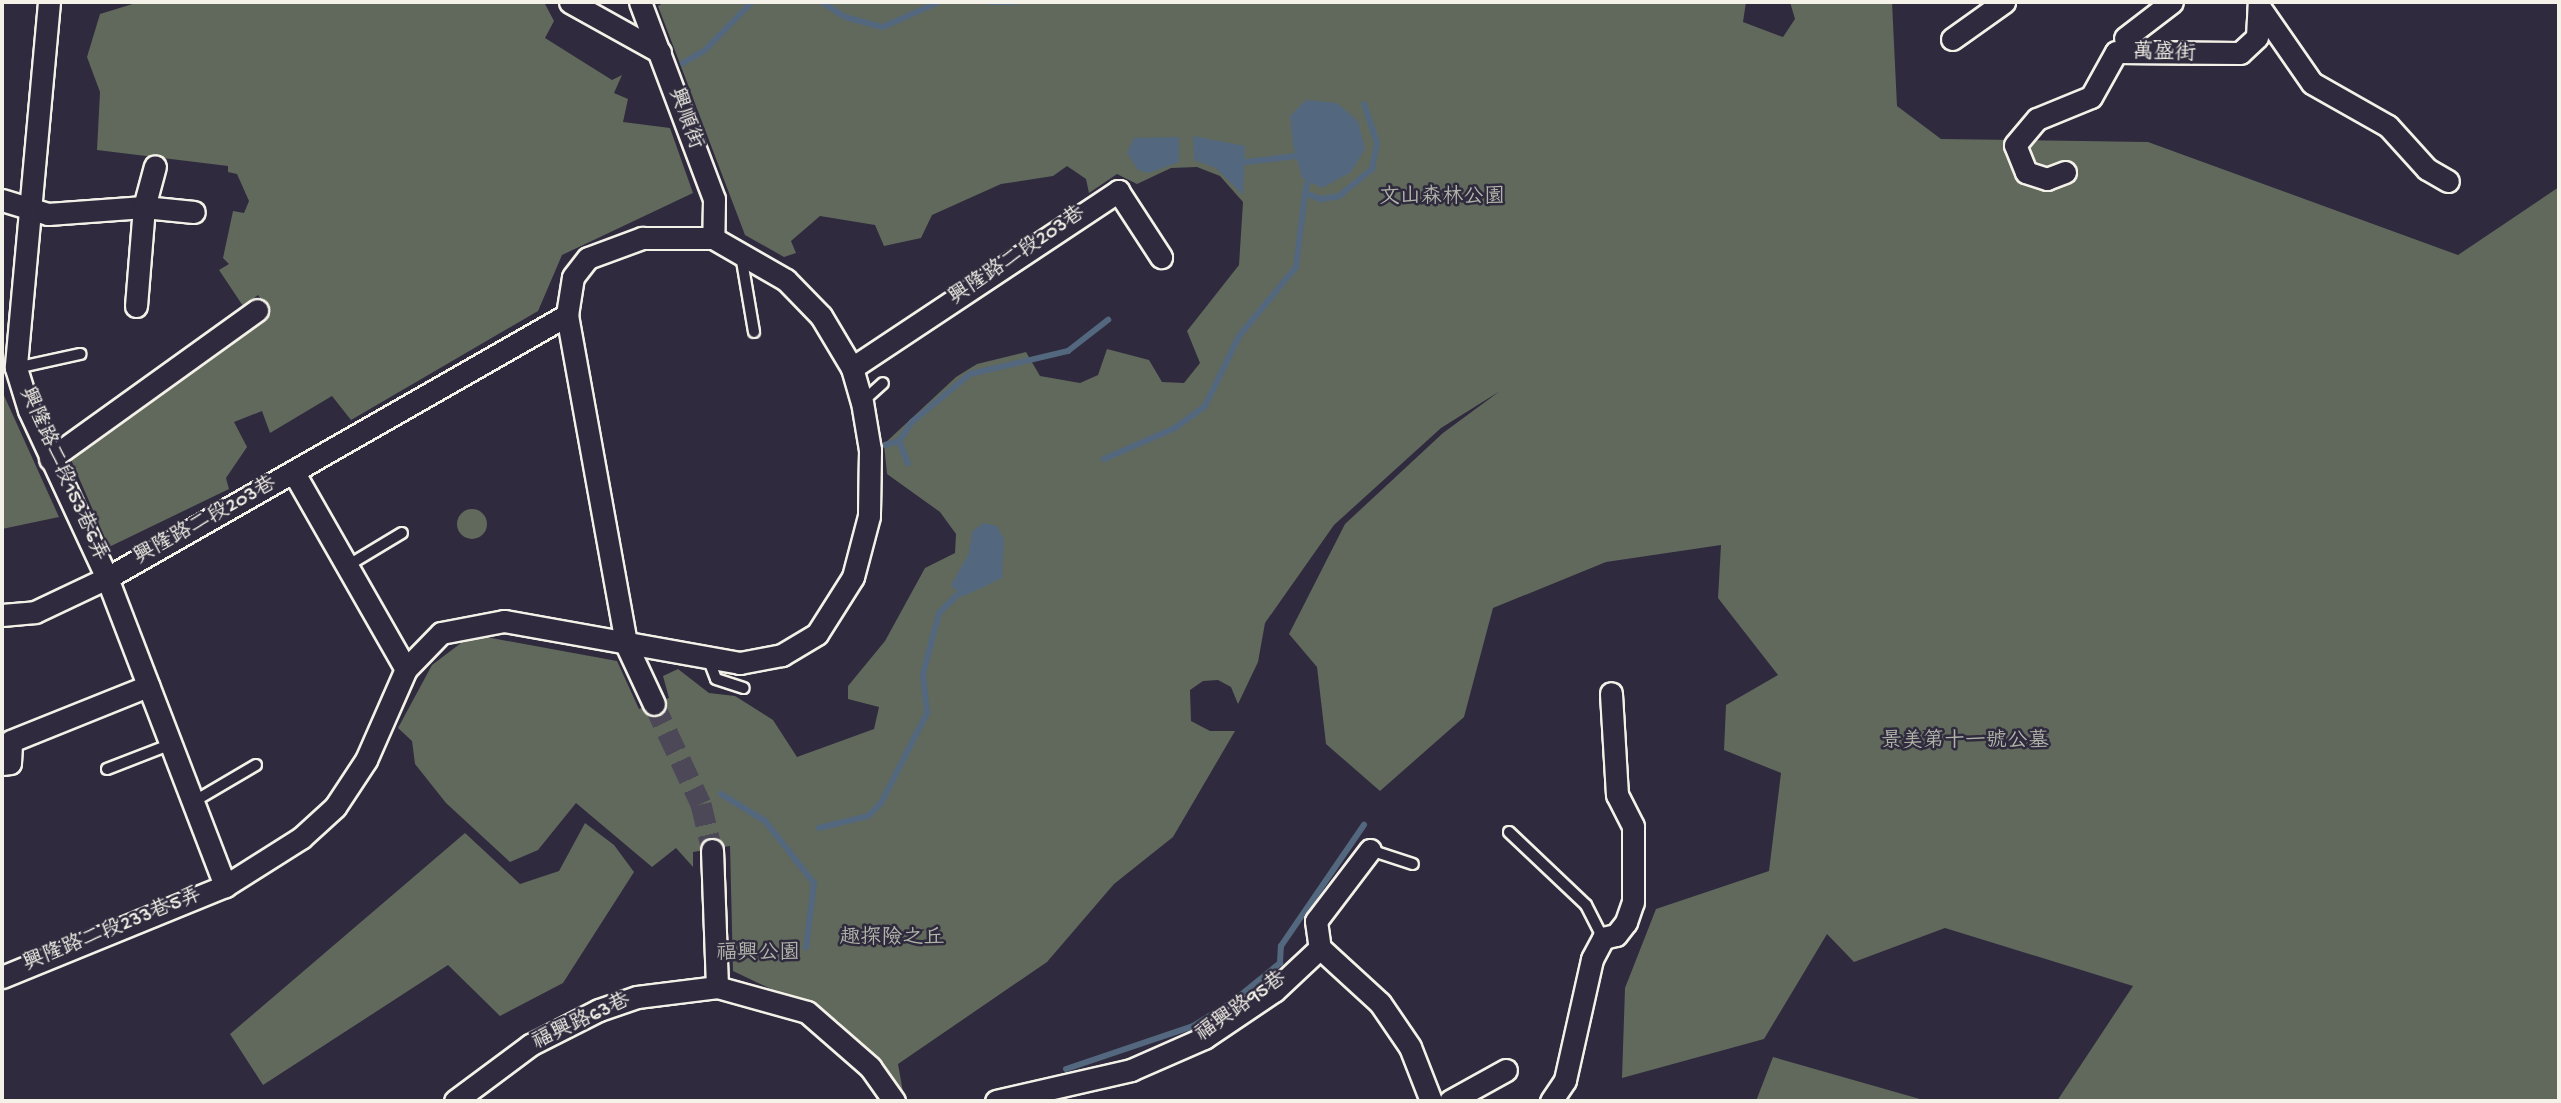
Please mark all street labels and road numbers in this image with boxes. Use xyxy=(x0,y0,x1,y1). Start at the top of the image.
street label: 萬盛街 xyxy=(2132,41,2196,69)
street label: 興順街 xyxy=(661,85,707,153)
street label: 興隆路二段203巷 xyxy=(945,202,1091,312)
street label: 興隆路二段153巷6弄 xyxy=(12,384,112,566)
street label: 興隆路二段203巷 xyxy=(130,472,282,572)
street label: 興隆路二段233巷5弄 xyxy=(20,884,206,978)
street label: 福興路95巷 xyxy=(1192,967,1292,1049)
street label: 福興路63巷 xyxy=(529,989,635,1057)

